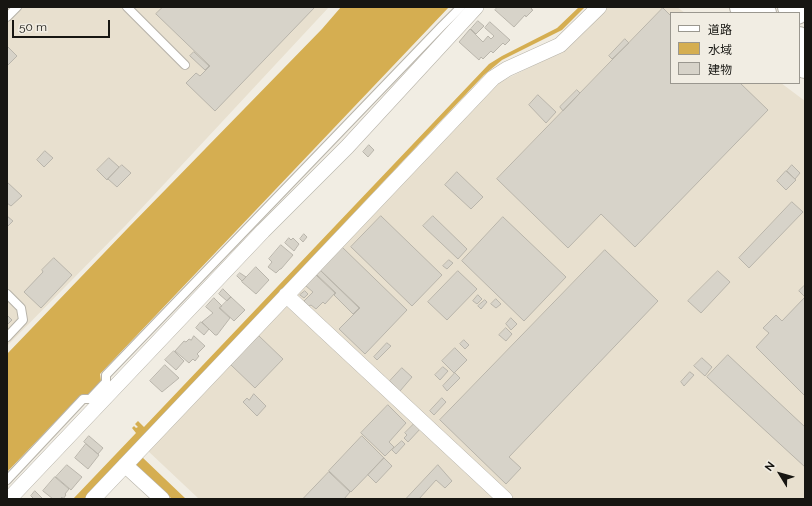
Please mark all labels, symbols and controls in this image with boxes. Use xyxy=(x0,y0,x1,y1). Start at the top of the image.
scale bar xyxy=(14,12,112,38)
legend xyxy=(670,12,800,84)
text: 50 m xyxy=(19,20,47,34)
text: 道路 xyxy=(708,23,732,37)
text: 水域 xyxy=(708,43,732,57)
text: 建物 xyxy=(708,63,732,77)
north arrow xyxy=(760,454,800,494)
text: N xyxy=(762,459,778,474)

